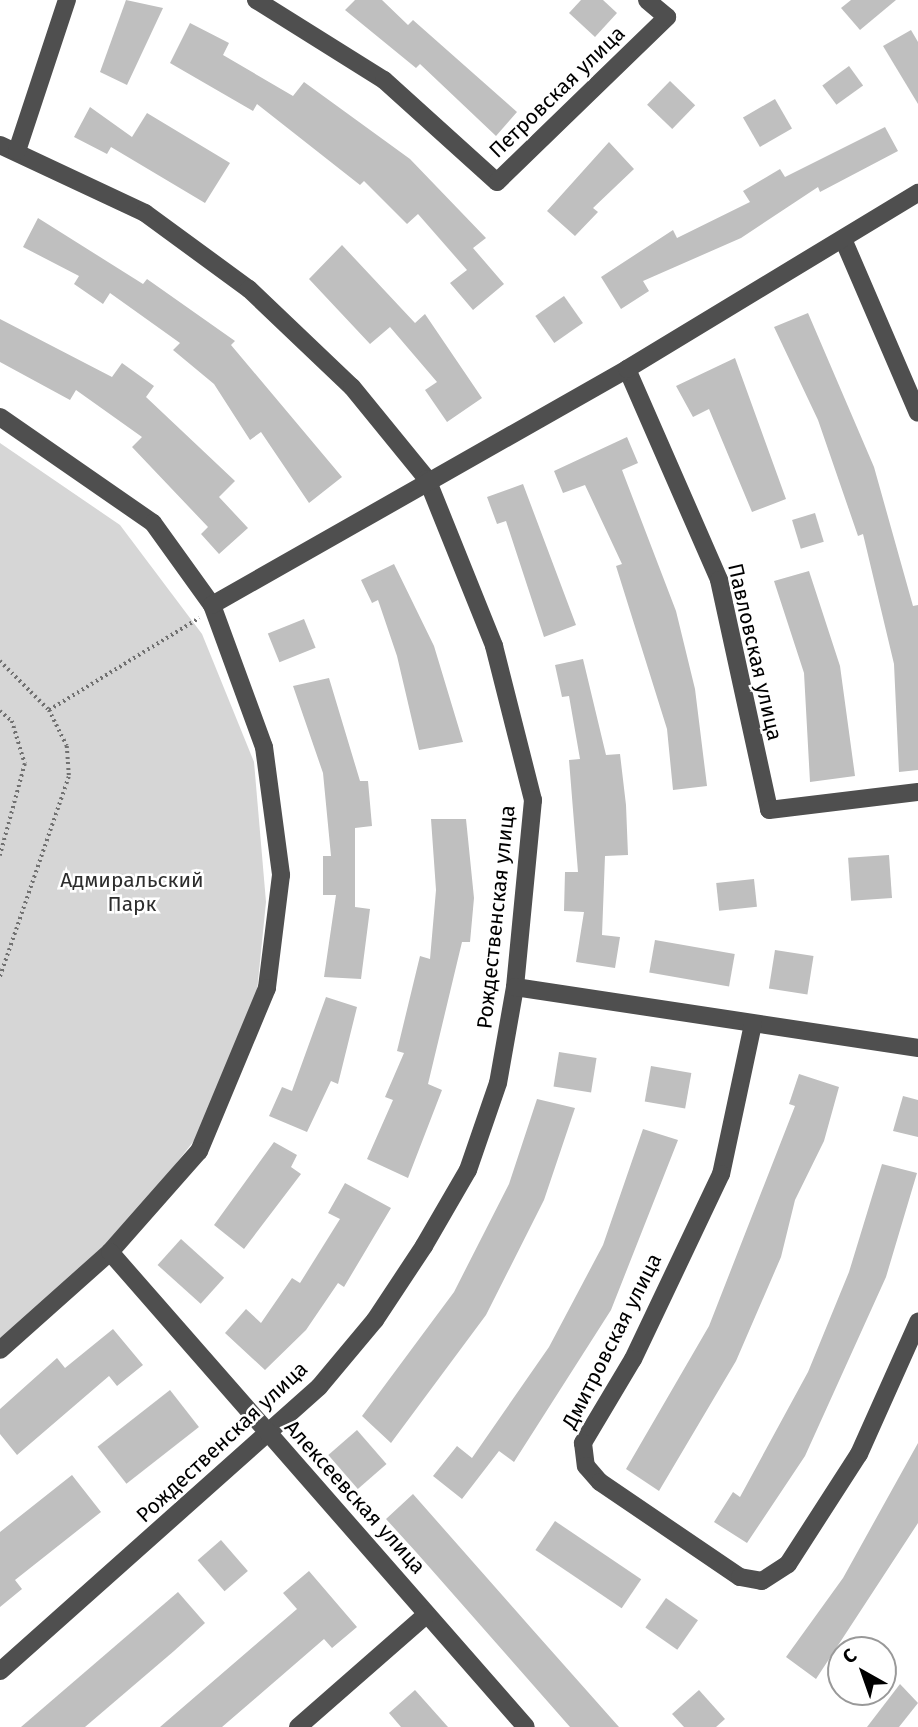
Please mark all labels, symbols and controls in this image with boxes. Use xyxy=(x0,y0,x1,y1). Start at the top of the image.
street label: Петровская улица xyxy=(484,21,630,163)
street label: Павловская улица xyxy=(722,561,788,743)
street label: Рождественская улица xyxy=(472,804,520,1030)
park label: Адмиральский Парк xyxy=(60,867,204,917)
street label: Дмитровская улица xyxy=(557,1249,667,1433)
street label: Рождественская улица xyxy=(131,1356,313,1528)
street label: Алексеевская улица xyxy=(279,1415,431,1579)
north arrow xyxy=(827,1636,897,1706)
text: С xyxy=(838,1644,861,1668)

